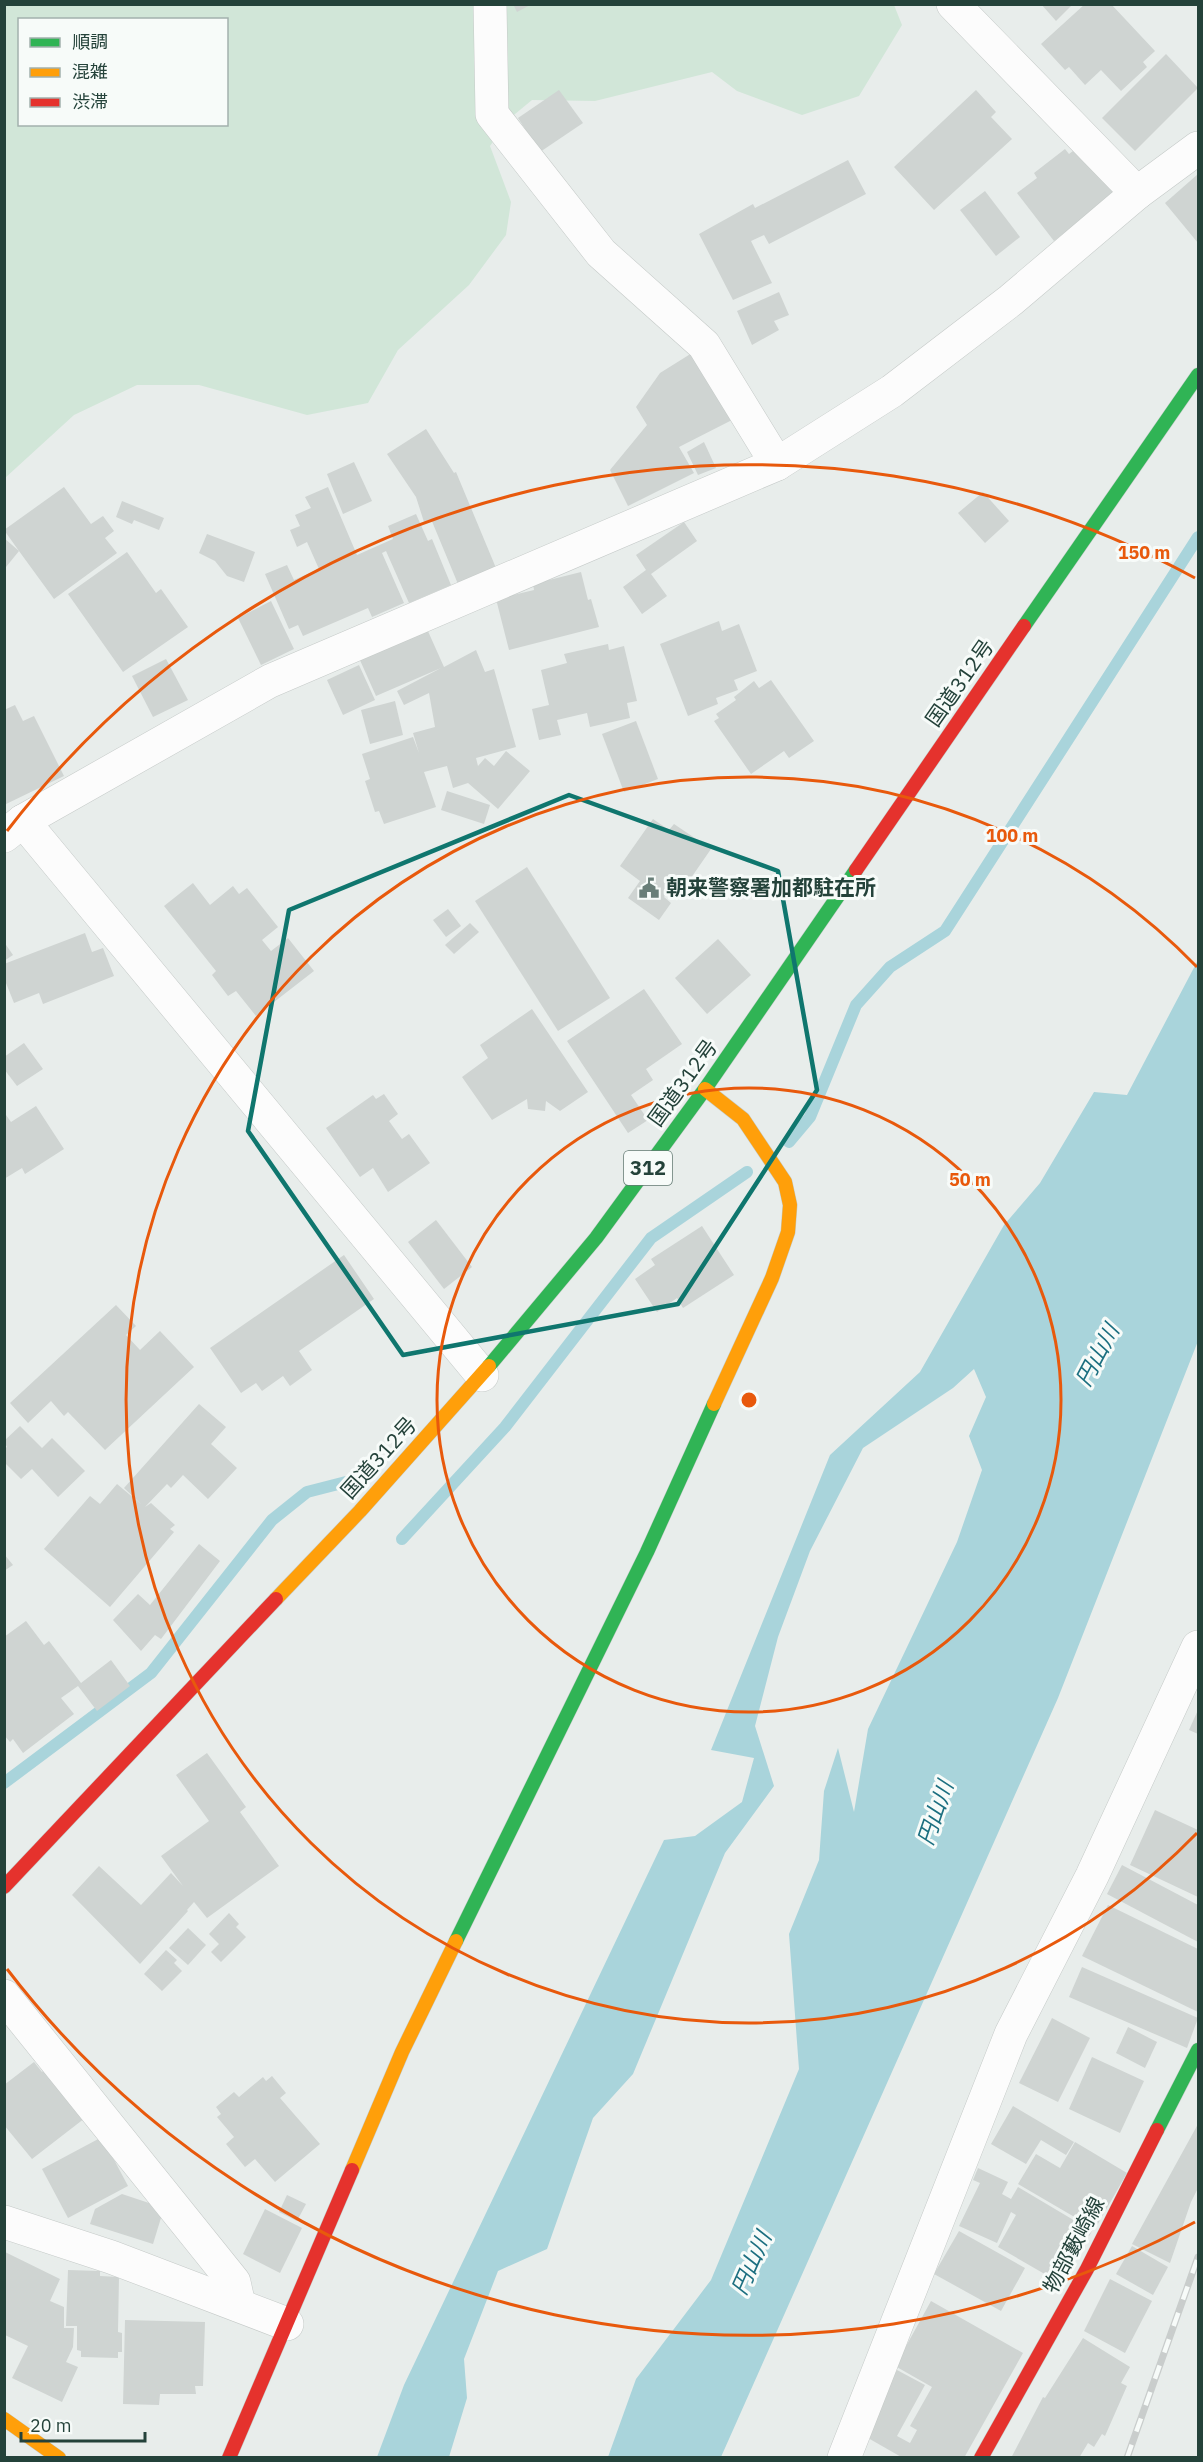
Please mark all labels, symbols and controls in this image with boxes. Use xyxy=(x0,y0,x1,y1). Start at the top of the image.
legend xyxy=(18,18,228,126)
text: 順調 xyxy=(72,30,108,53)
text: 混雑 xyxy=(72,60,108,83)
text: 渋滞 xyxy=(72,90,108,113)
text: 150 m xyxy=(1118,541,1170,564)
street label: 国道312号 xyxy=(919,633,1000,732)
text: 100 m xyxy=(986,824,1038,847)
place label: 朝来警察署加都駐在所 xyxy=(666,873,876,901)
public building icon: 朝来警察署加都駐在所 xyxy=(637,876,661,900)
street label: 国道312号 xyxy=(641,1033,723,1131)
road number: 312 xyxy=(624,1151,672,1185)
text: 50 m xyxy=(949,1168,991,1191)
water label: 円山川 xyxy=(1068,1317,1126,1391)
centre of rings xyxy=(739,1390,759,1410)
street label: 国道312号 xyxy=(334,1411,422,1504)
water label: 円山川 xyxy=(910,1775,960,1849)
street label: 物部藪崎線 xyxy=(1036,2192,1110,2297)
water label: 円山川 xyxy=(724,2225,778,2299)
scale bar xyxy=(21,2405,146,2443)
text: 20 m xyxy=(30,2414,72,2437)

